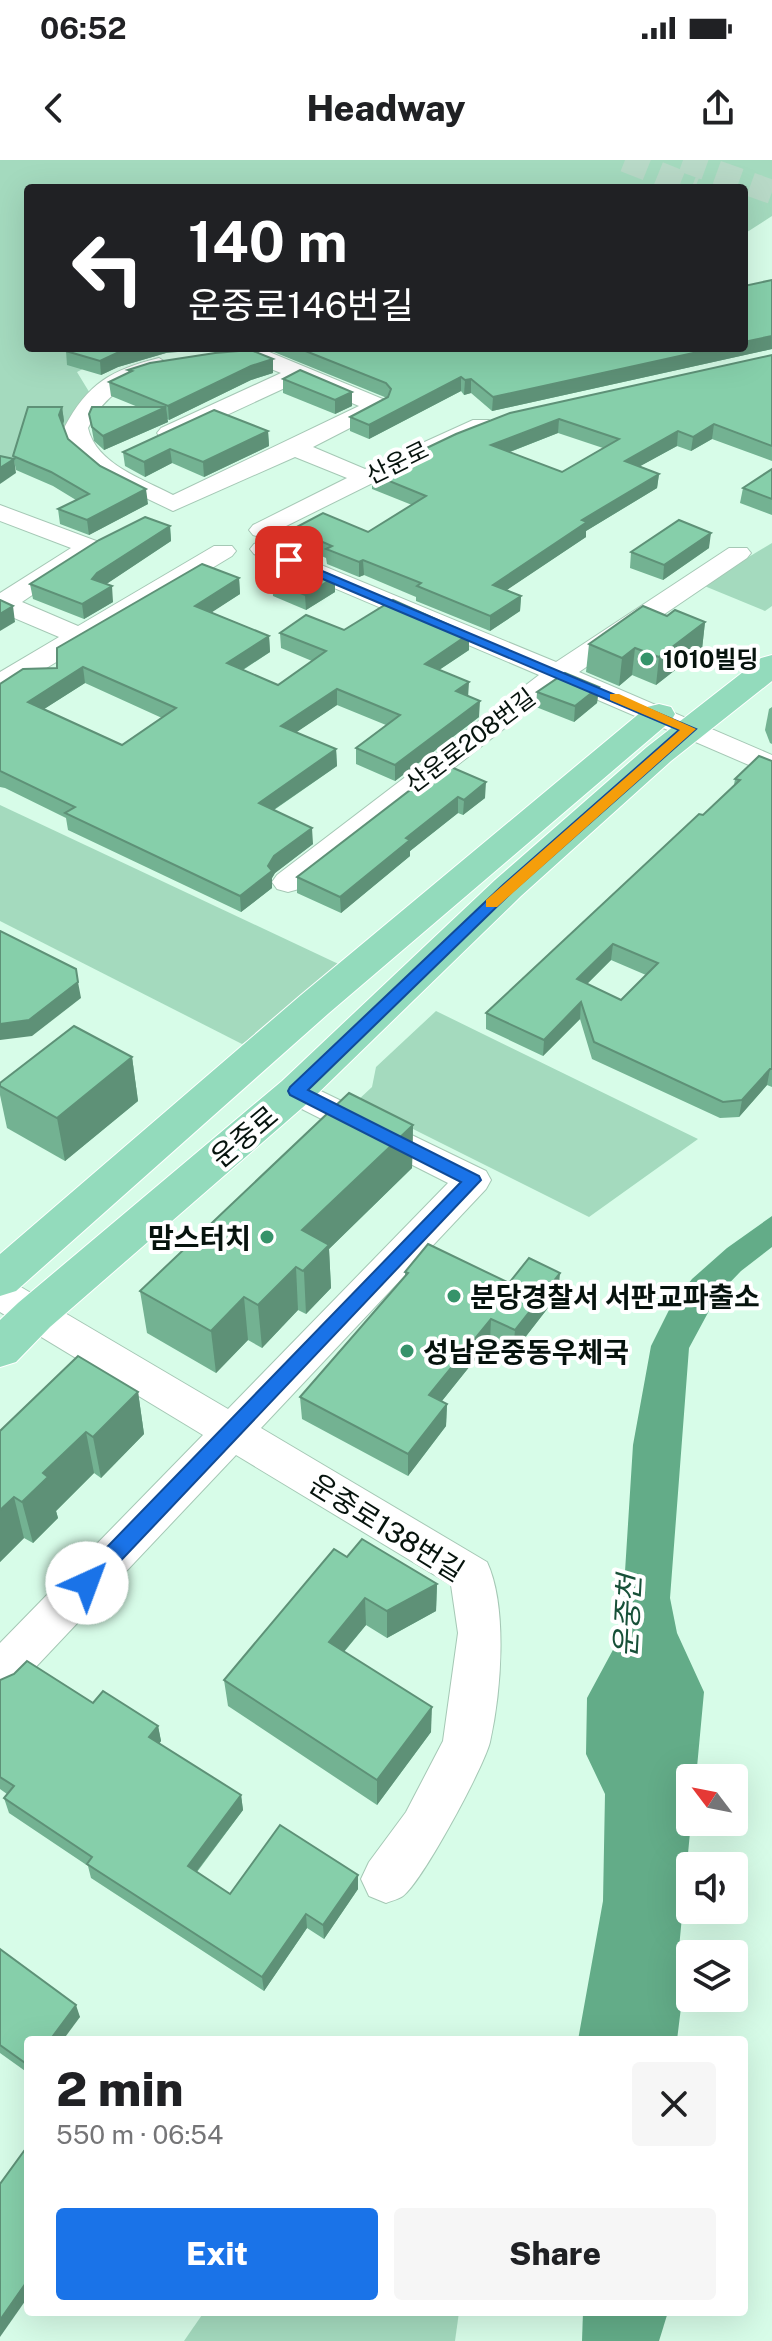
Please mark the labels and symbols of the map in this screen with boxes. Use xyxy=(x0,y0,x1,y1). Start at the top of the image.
street label: 산운로 xyxy=(361,435,433,489)
pin xyxy=(255,526,323,594)
place label: 1010빌딩 xyxy=(663,645,759,673)
marker: 1010빌딩 xyxy=(638,650,656,668)
street label: 산운로208번길 xyxy=(400,682,540,798)
street label: 운중로 xyxy=(204,1099,284,1173)
place label: 맘스터치 xyxy=(148,1221,251,1254)
marker: 맘스터치 xyxy=(258,1228,276,1246)
place label: 분당경찰서 서판교파출소 xyxy=(470,1280,760,1313)
marker: 분당경찰서 서판교파출소 xyxy=(445,1287,463,1305)
place label: 성남운중동우체국 xyxy=(423,1335,629,1368)
marker: 성남운중동우체국 xyxy=(398,1342,416,1360)
street label: 운중로138번길 xyxy=(304,1466,470,1588)
position arrow xyxy=(45,1541,129,1625)
water label: 운중천 xyxy=(607,1570,647,1658)
north arrow xyxy=(676,1764,748,1836)

